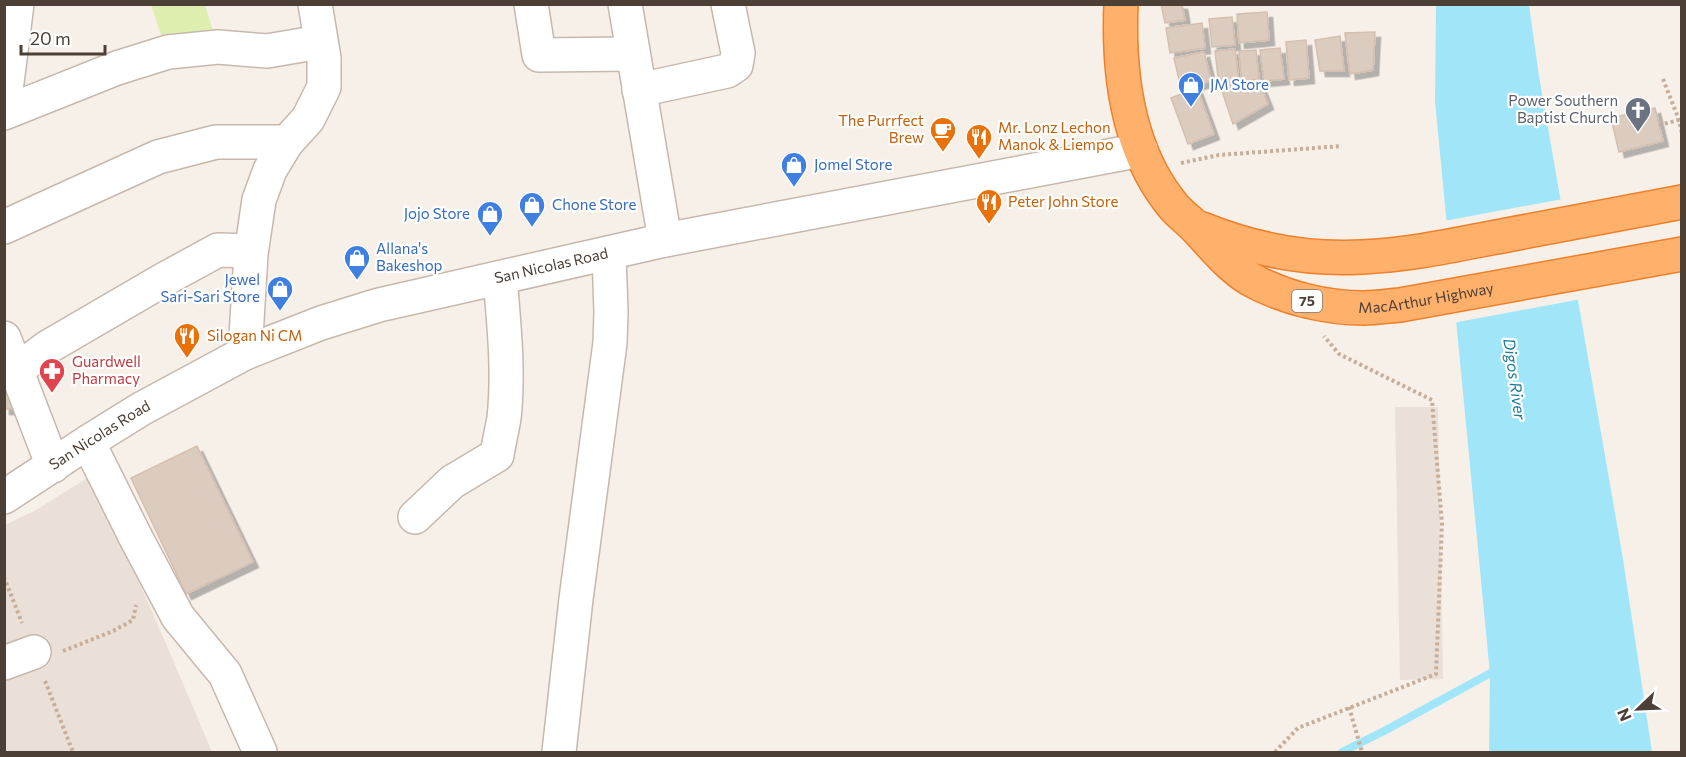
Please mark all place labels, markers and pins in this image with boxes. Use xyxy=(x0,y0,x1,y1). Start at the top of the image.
shop icon: JM Store xyxy=(1176,70,1206,108)
place label: JM Store xyxy=(1210,75,1269,93)
place label: Power Southern Baptist Church xyxy=(1508,91,1618,126)
church icon: Power Southern Baptist Church xyxy=(1623,95,1653,133)
place label: The Purrfect Brew xyxy=(838,111,924,146)
cafe icon: The Purrfect Brew xyxy=(928,115,958,153)
place label: Mr. Lonz Lechon Manok & Liempo xyxy=(998,118,1114,153)
restaurant icon: Mr. Lonz Lechon Manok & Liempo xyxy=(964,122,994,160)
shop icon: Jomel Store xyxy=(779,150,809,188)
place label: Jomel Store xyxy=(814,155,892,173)
restaurant icon: Peter John Store xyxy=(974,187,1004,225)
shop icon: Chone Store xyxy=(517,190,547,228)
place label: Peter John Store xyxy=(1008,192,1119,210)
place label: Chone Store xyxy=(552,195,637,213)
shop icon: Jojo Store xyxy=(475,199,505,237)
place label: Jojo Store xyxy=(404,204,470,222)
place label: Allana's Bakeshop xyxy=(376,239,443,274)
shop icon: Allana's Bakeshop xyxy=(342,243,372,281)
place label: Jewel Sari-Sari Store xyxy=(161,270,260,305)
shop icon: Jewel Sari-Sari Store xyxy=(265,274,295,312)
restaurant icon: Silogan Ni CM xyxy=(172,321,202,359)
place label: Silogan Ni CM xyxy=(207,326,302,344)
place label: Guardwell Pharmacy xyxy=(72,352,141,387)
pharmacy icon: Guardwell Pharmacy xyxy=(37,356,67,394)

